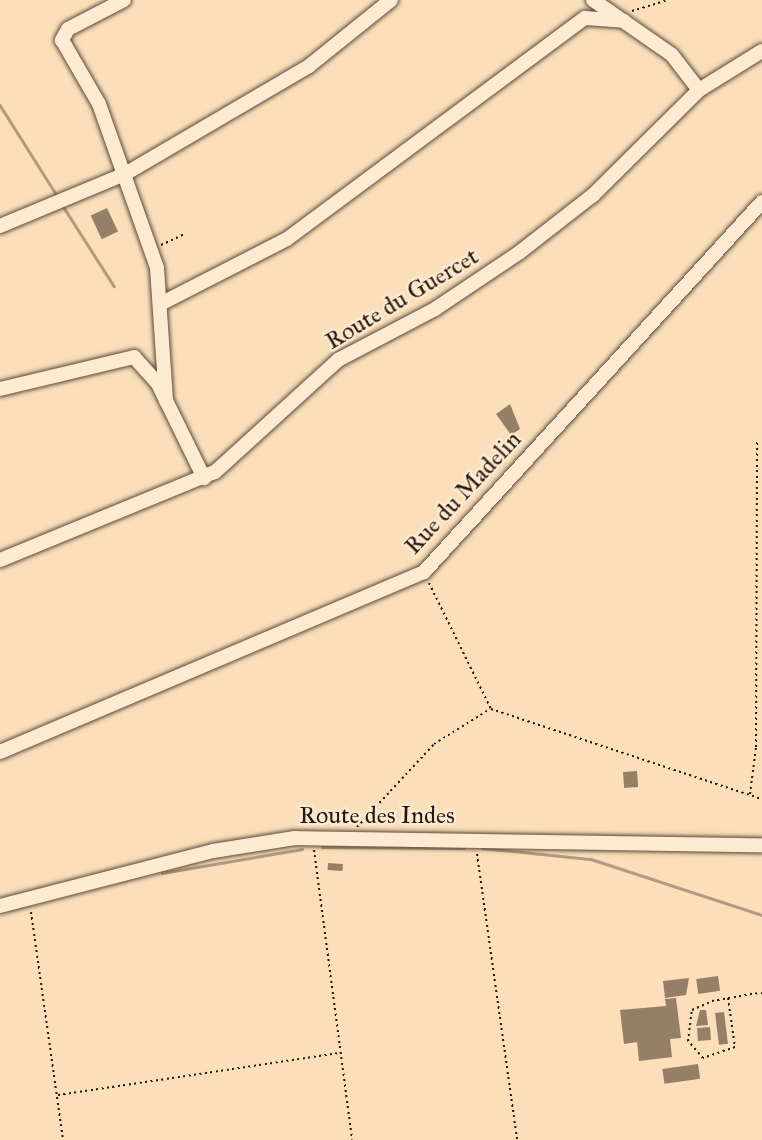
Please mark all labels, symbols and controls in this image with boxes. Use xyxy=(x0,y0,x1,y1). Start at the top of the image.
street label: Route du Guercet xyxy=(320,242,484,356)
street label: Rue du Madelin xyxy=(399,426,527,560)
street label: Route des Indes xyxy=(299,802,455,830)

